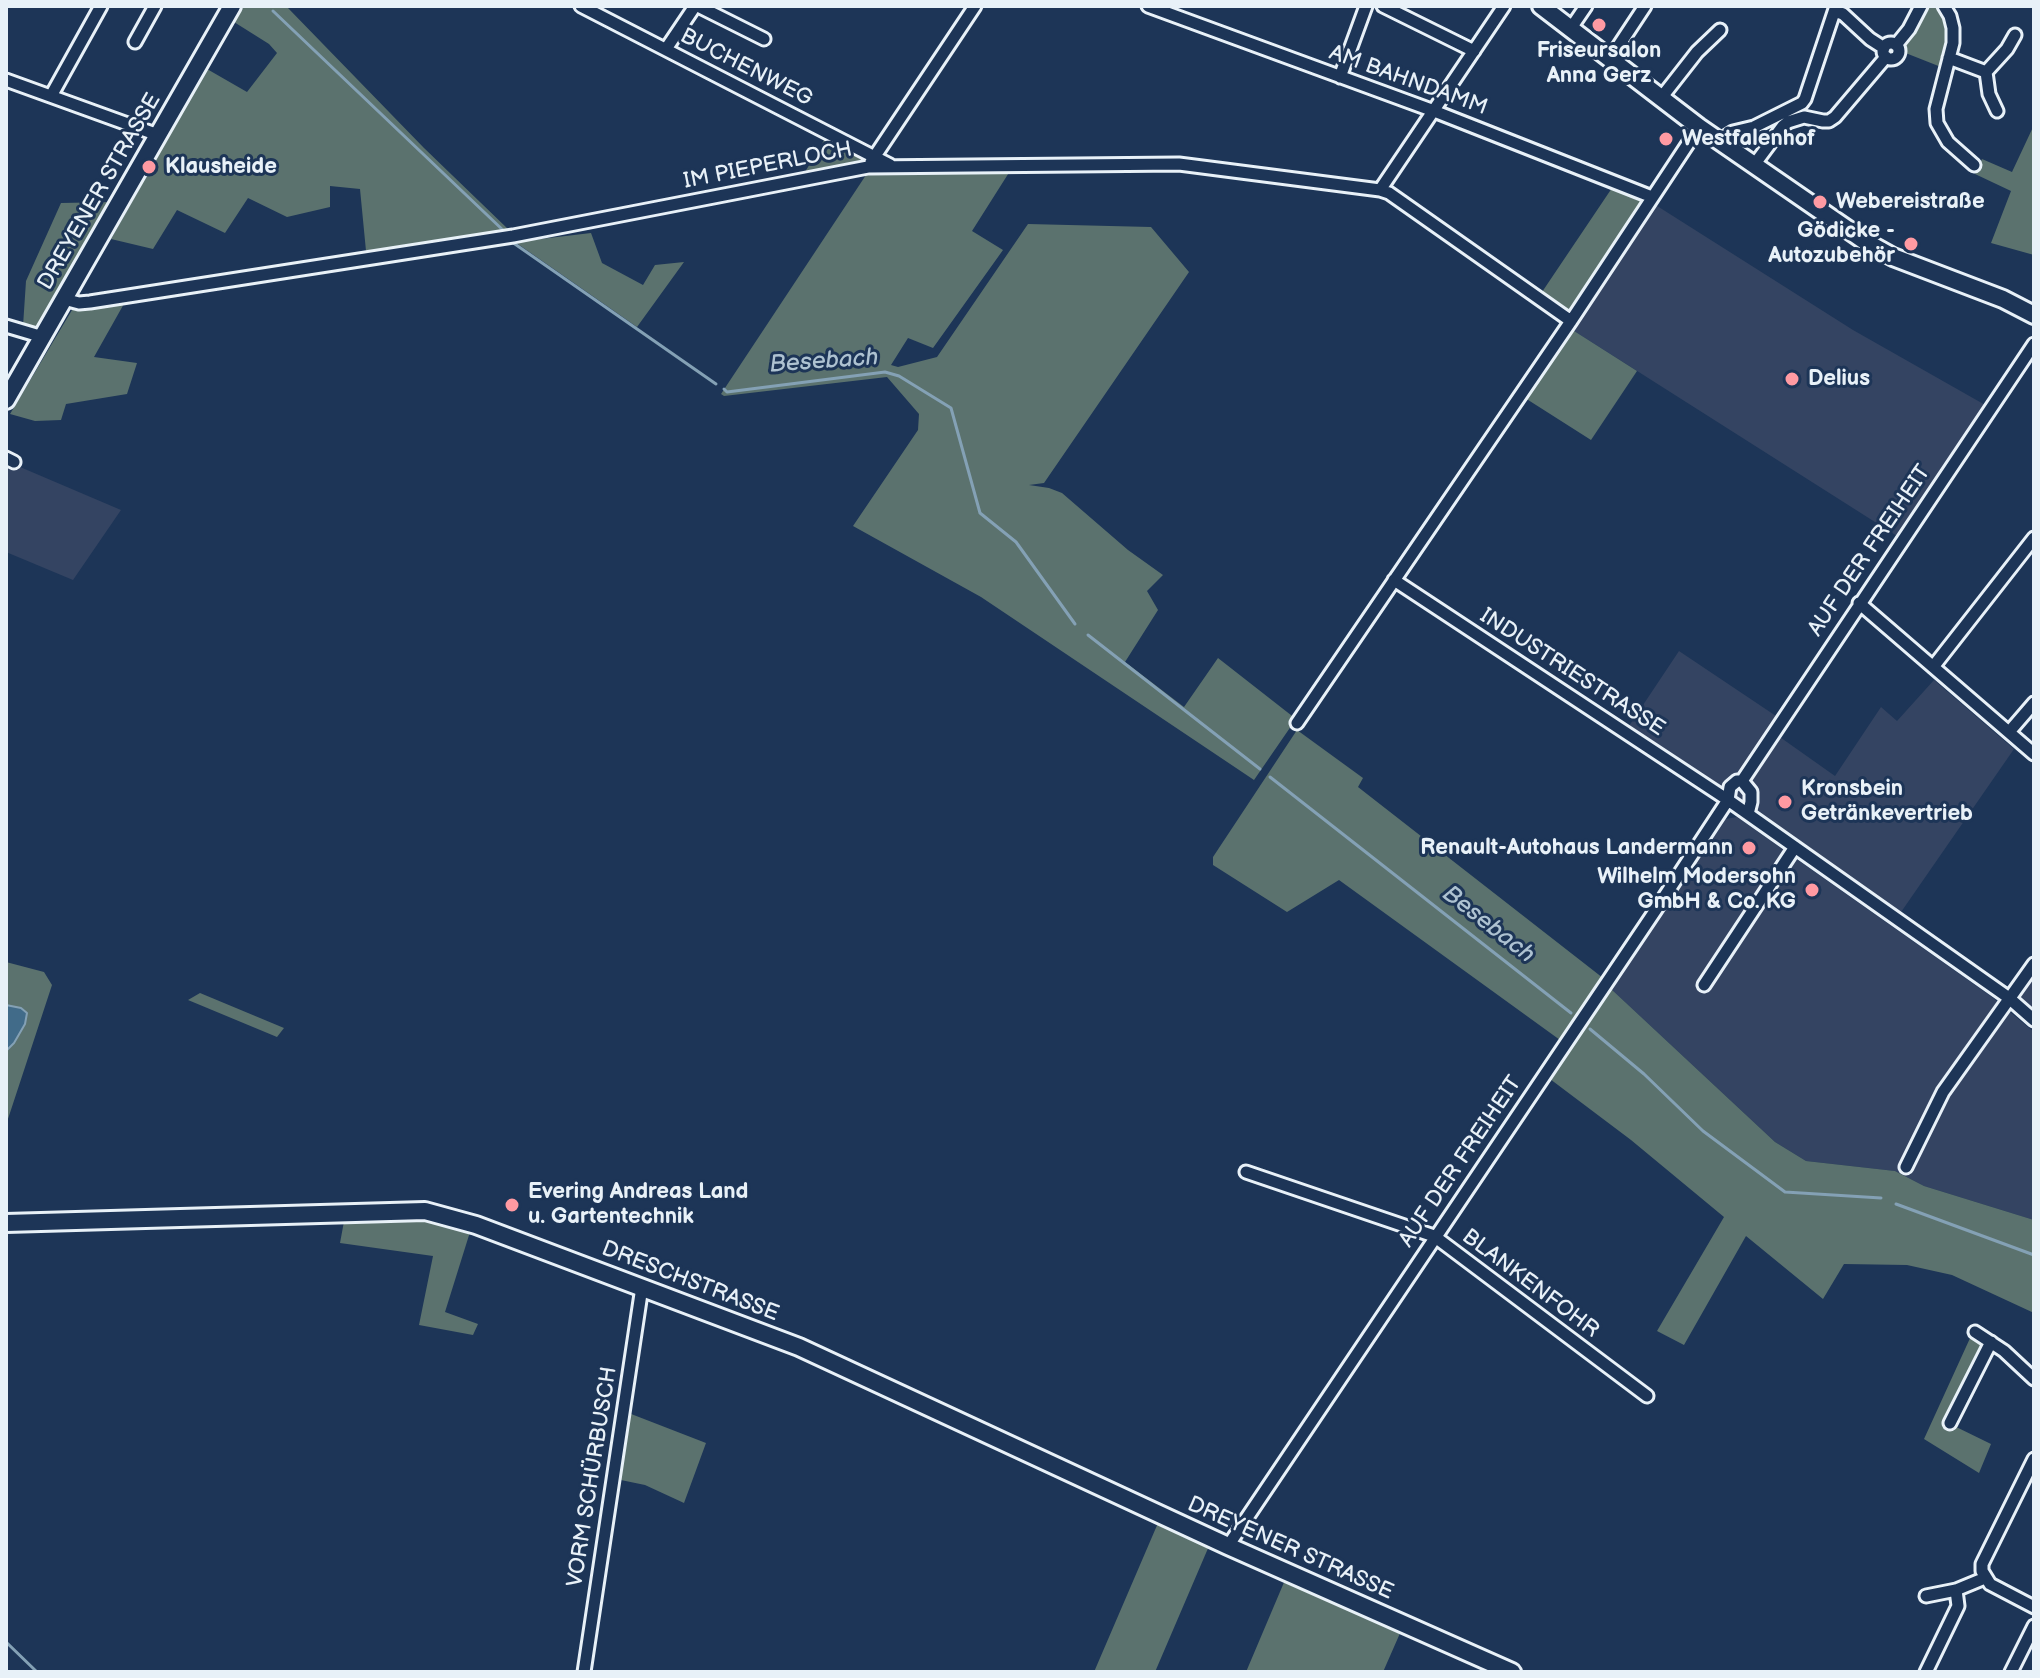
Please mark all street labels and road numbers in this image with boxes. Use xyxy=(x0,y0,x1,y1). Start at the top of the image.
street label: BUCHENWEG xyxy=(675,23,817,113)
street label: AM BAHNDAMM xyxy=(1325,40,1491,122)
street label: DREYENER STRASSE xyxy=(33,89,167,295)
street label: IM PIEPERLOCH xyxy=(681,137,855,195)
street label: AUF DER FREIHEIT xyxy=(1803,460,1937,642)
street label: INDUSTRIESTRASSE xyxy=(1475,603,1669,743)
street label: AUF DER FREIHEIT xyxy=(1394,1071,1528,1253)
street label: BLANKENFOHR xyxy=(1456,1224,1604,1344)
street label: DRESCHSTRASSE xyxy=(598,1236,782,1328)
street label: VORM SCHÜRBUSCH xyxy=(563,1365,623,1589)
street label: DREYENER STRASSE xyxy=(1183,1492,1397,1606)

